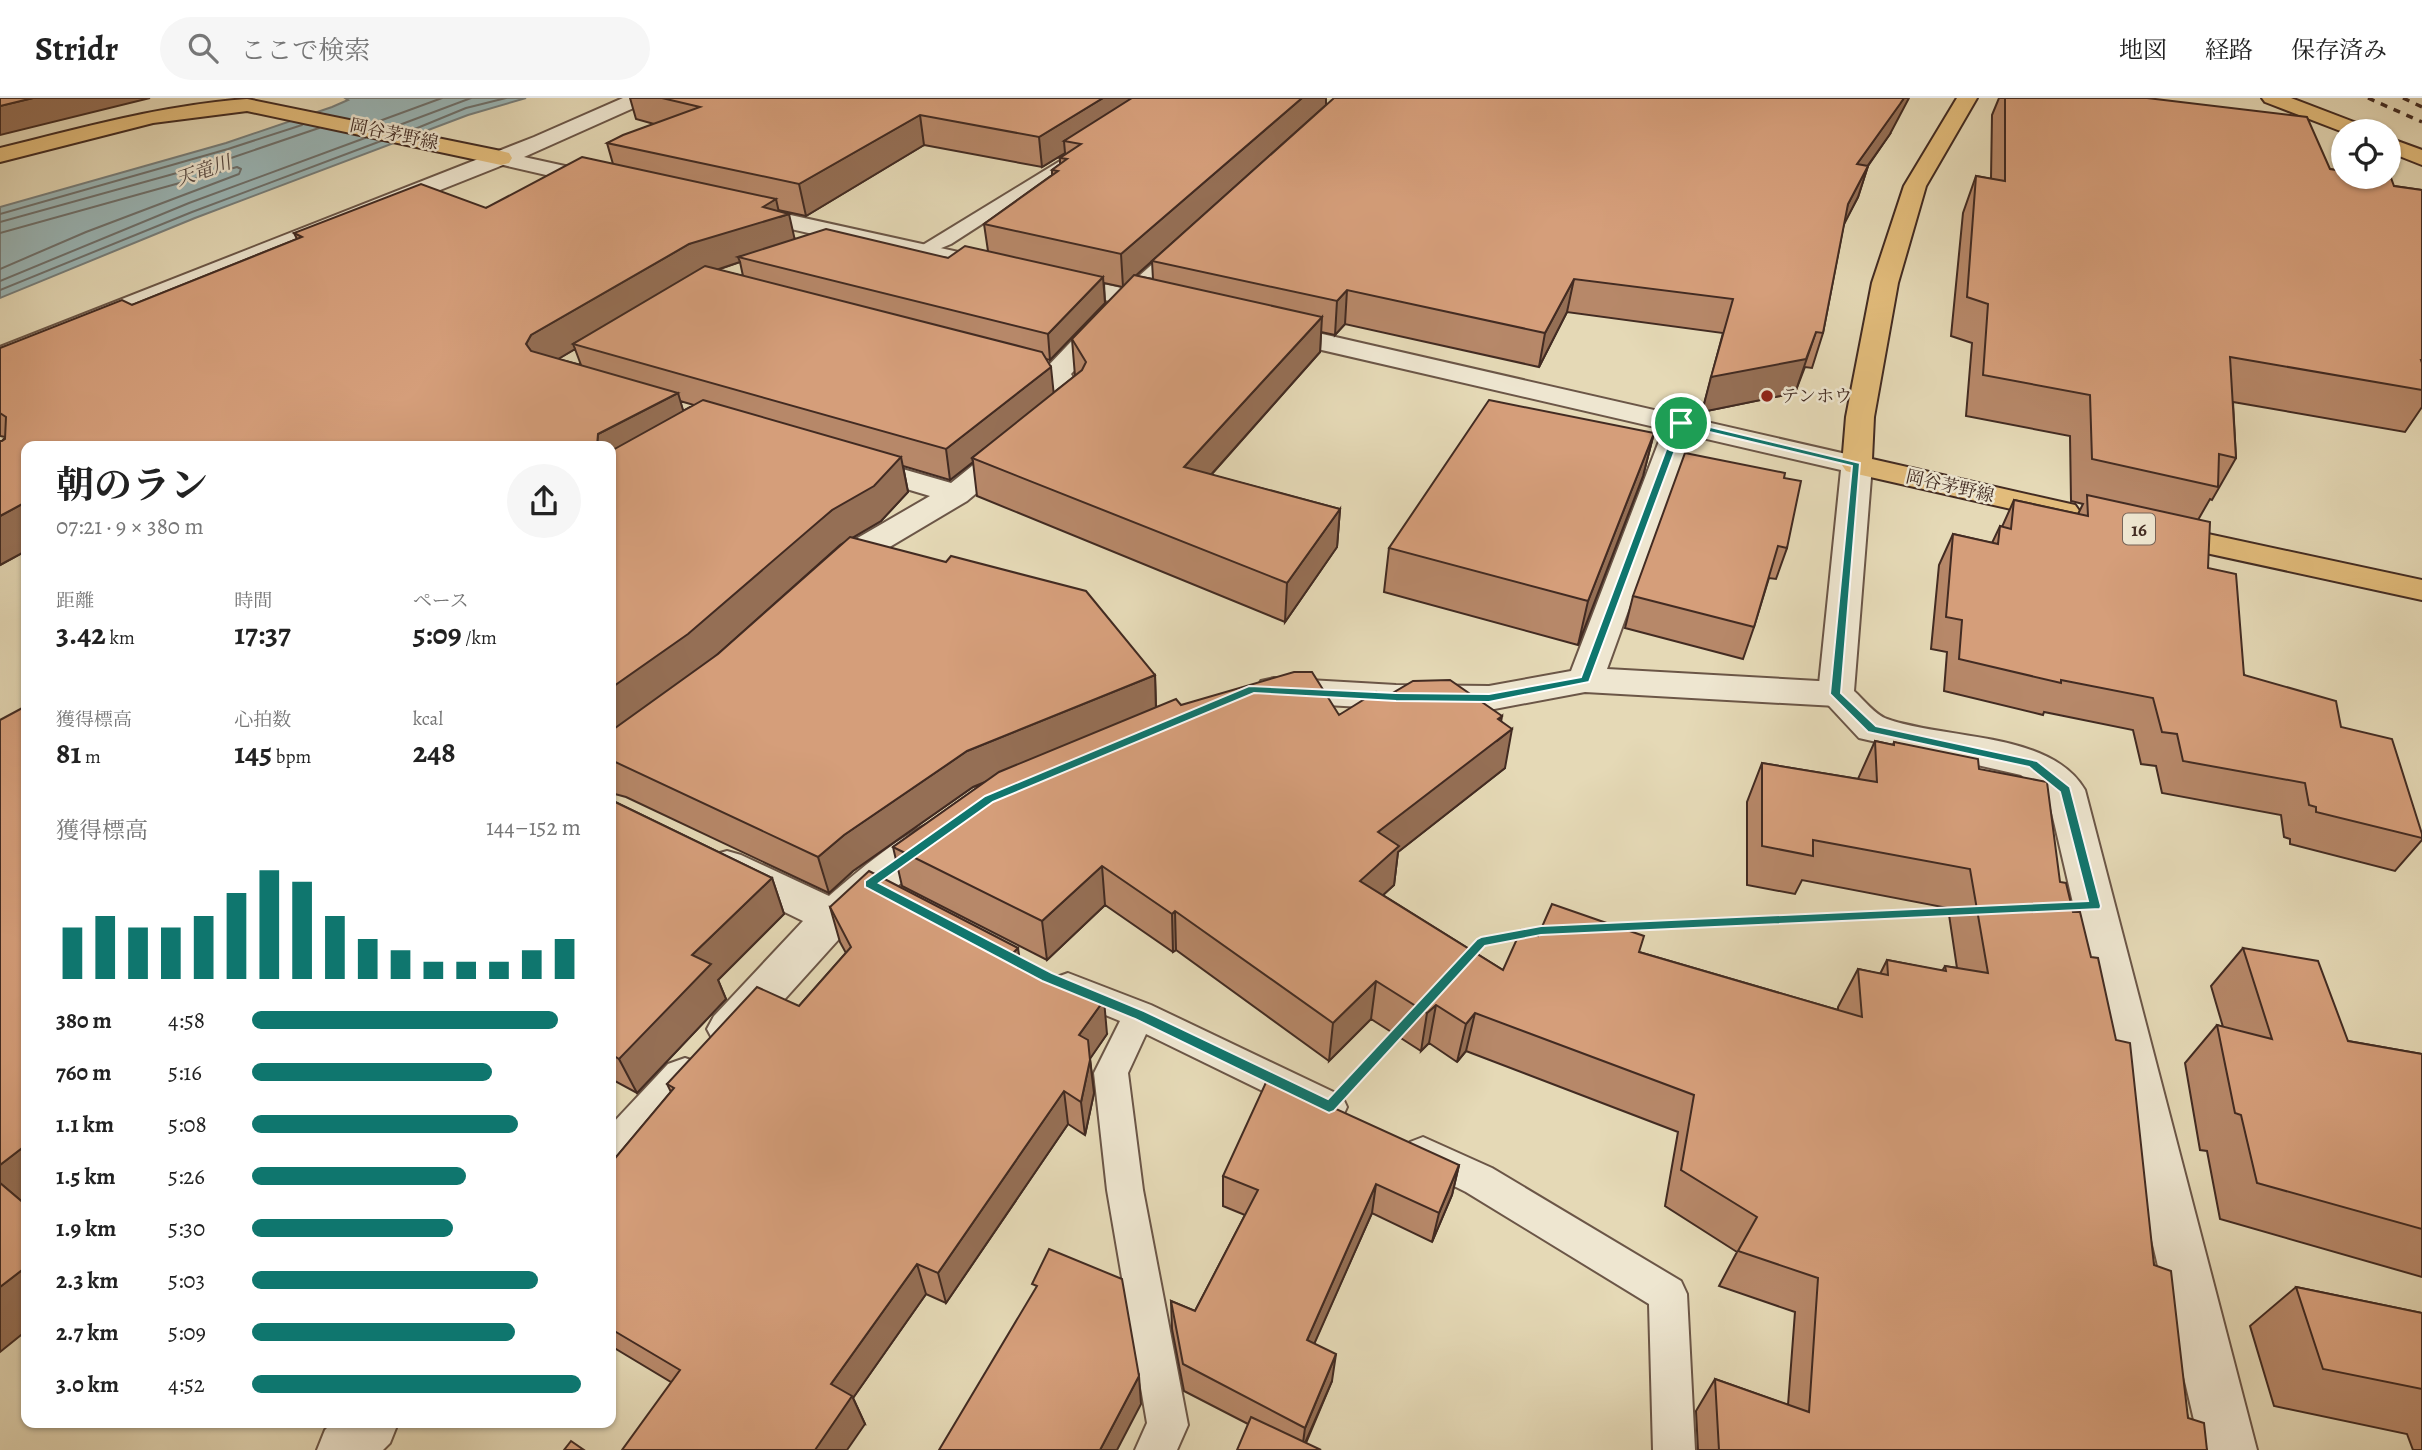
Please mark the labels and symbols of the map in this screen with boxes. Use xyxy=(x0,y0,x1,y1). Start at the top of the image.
street label: 岡谷茅野線 xyxy=(347,113,441,155)
water label: 天竜川 xyxy=(172,149,236,193)
place label: テンホウ xyxy=(1781,384,1852,408)
marker: テンホウ xyxy=(1759,388,1775,404)
pin xyxy=(1651,393,1711,453)
street label: 岡谷茅野線 xyxy=(1903,464,1997,508)
road number: 16 xyxy=(2123,514,2155,544)

